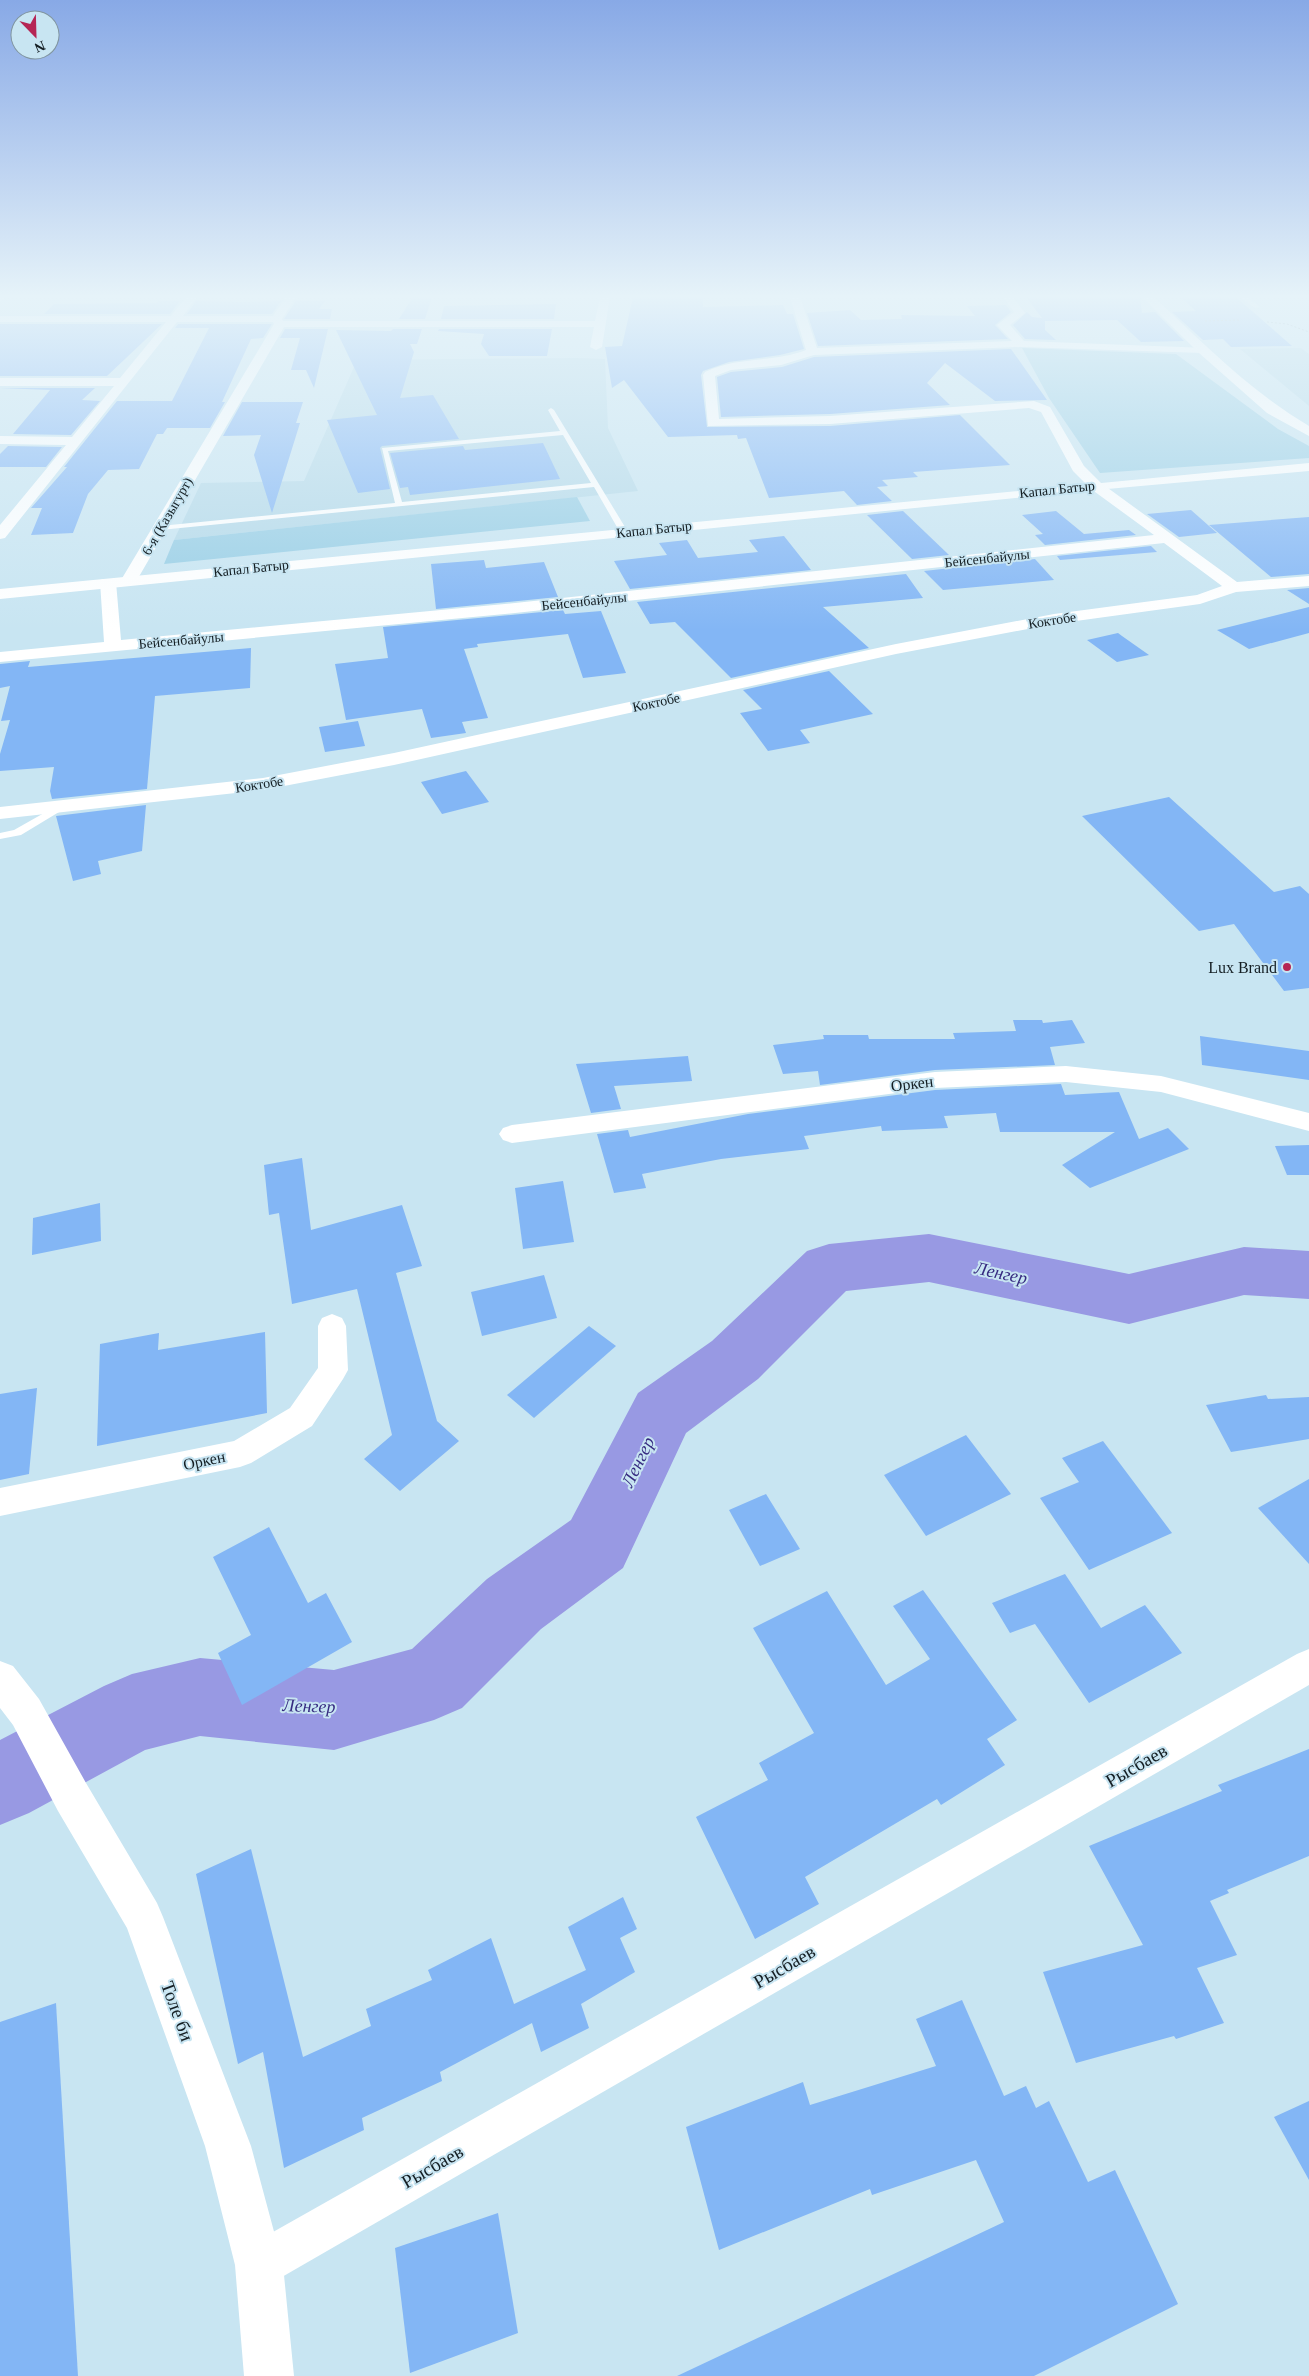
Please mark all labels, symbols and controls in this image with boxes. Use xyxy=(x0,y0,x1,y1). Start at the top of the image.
north arrow xyxy=(10,10,60,60)
text: N xyxy=(32,38,47,55)
street label: 6-я (Казыгурт) xyxy=(139,475,197,558)
street label: Капал Батыр xyxy=(1019,478,1096,501)
street label: Капал Батыр xyxy=(616,518,693,541)
street label: Бейсенбайулы xyxy=(944,547,1031,570)
street label: Капал Батыр xyxy=(213,557,290,580)
street label: Бейсенбайулы xyxy=(541,590,628,613)
street label: Коктобе xyxy=(1027,609,1077,632)
street label: Бейсенбайулы xyxy=(138,629,225,652)
street label: Коктобе xyxy=(631,690,681,715)
street label: Коктобе xyxy=(234,773,284,796)
place label: Lux Brand xyxy=(1208,959,1277,976)
marker: Lux Brand xyxy=(1281,961,1293,973)
street label: Оркен xyxy=(890,1072,935,1096)
water label: Ленгер xyxy=(972,1257,1029,1288)
water label: Ленгер xyxy=(617,1434,659,1491)
street label: Оркен xyxy=(182,1448,227,1474)
water label: Ленгер xyxy=(281,1695,336,1717)
street label: Рысбаев xyxy=(1102,1739,1171,1791)
street label: Рысбаев xyxy=(750,1940,819,1992)
street label: Толе би xyxy=(157,1978,198,2044)
street label: Рысбаев xyxy=(398,2140,467,2192)

